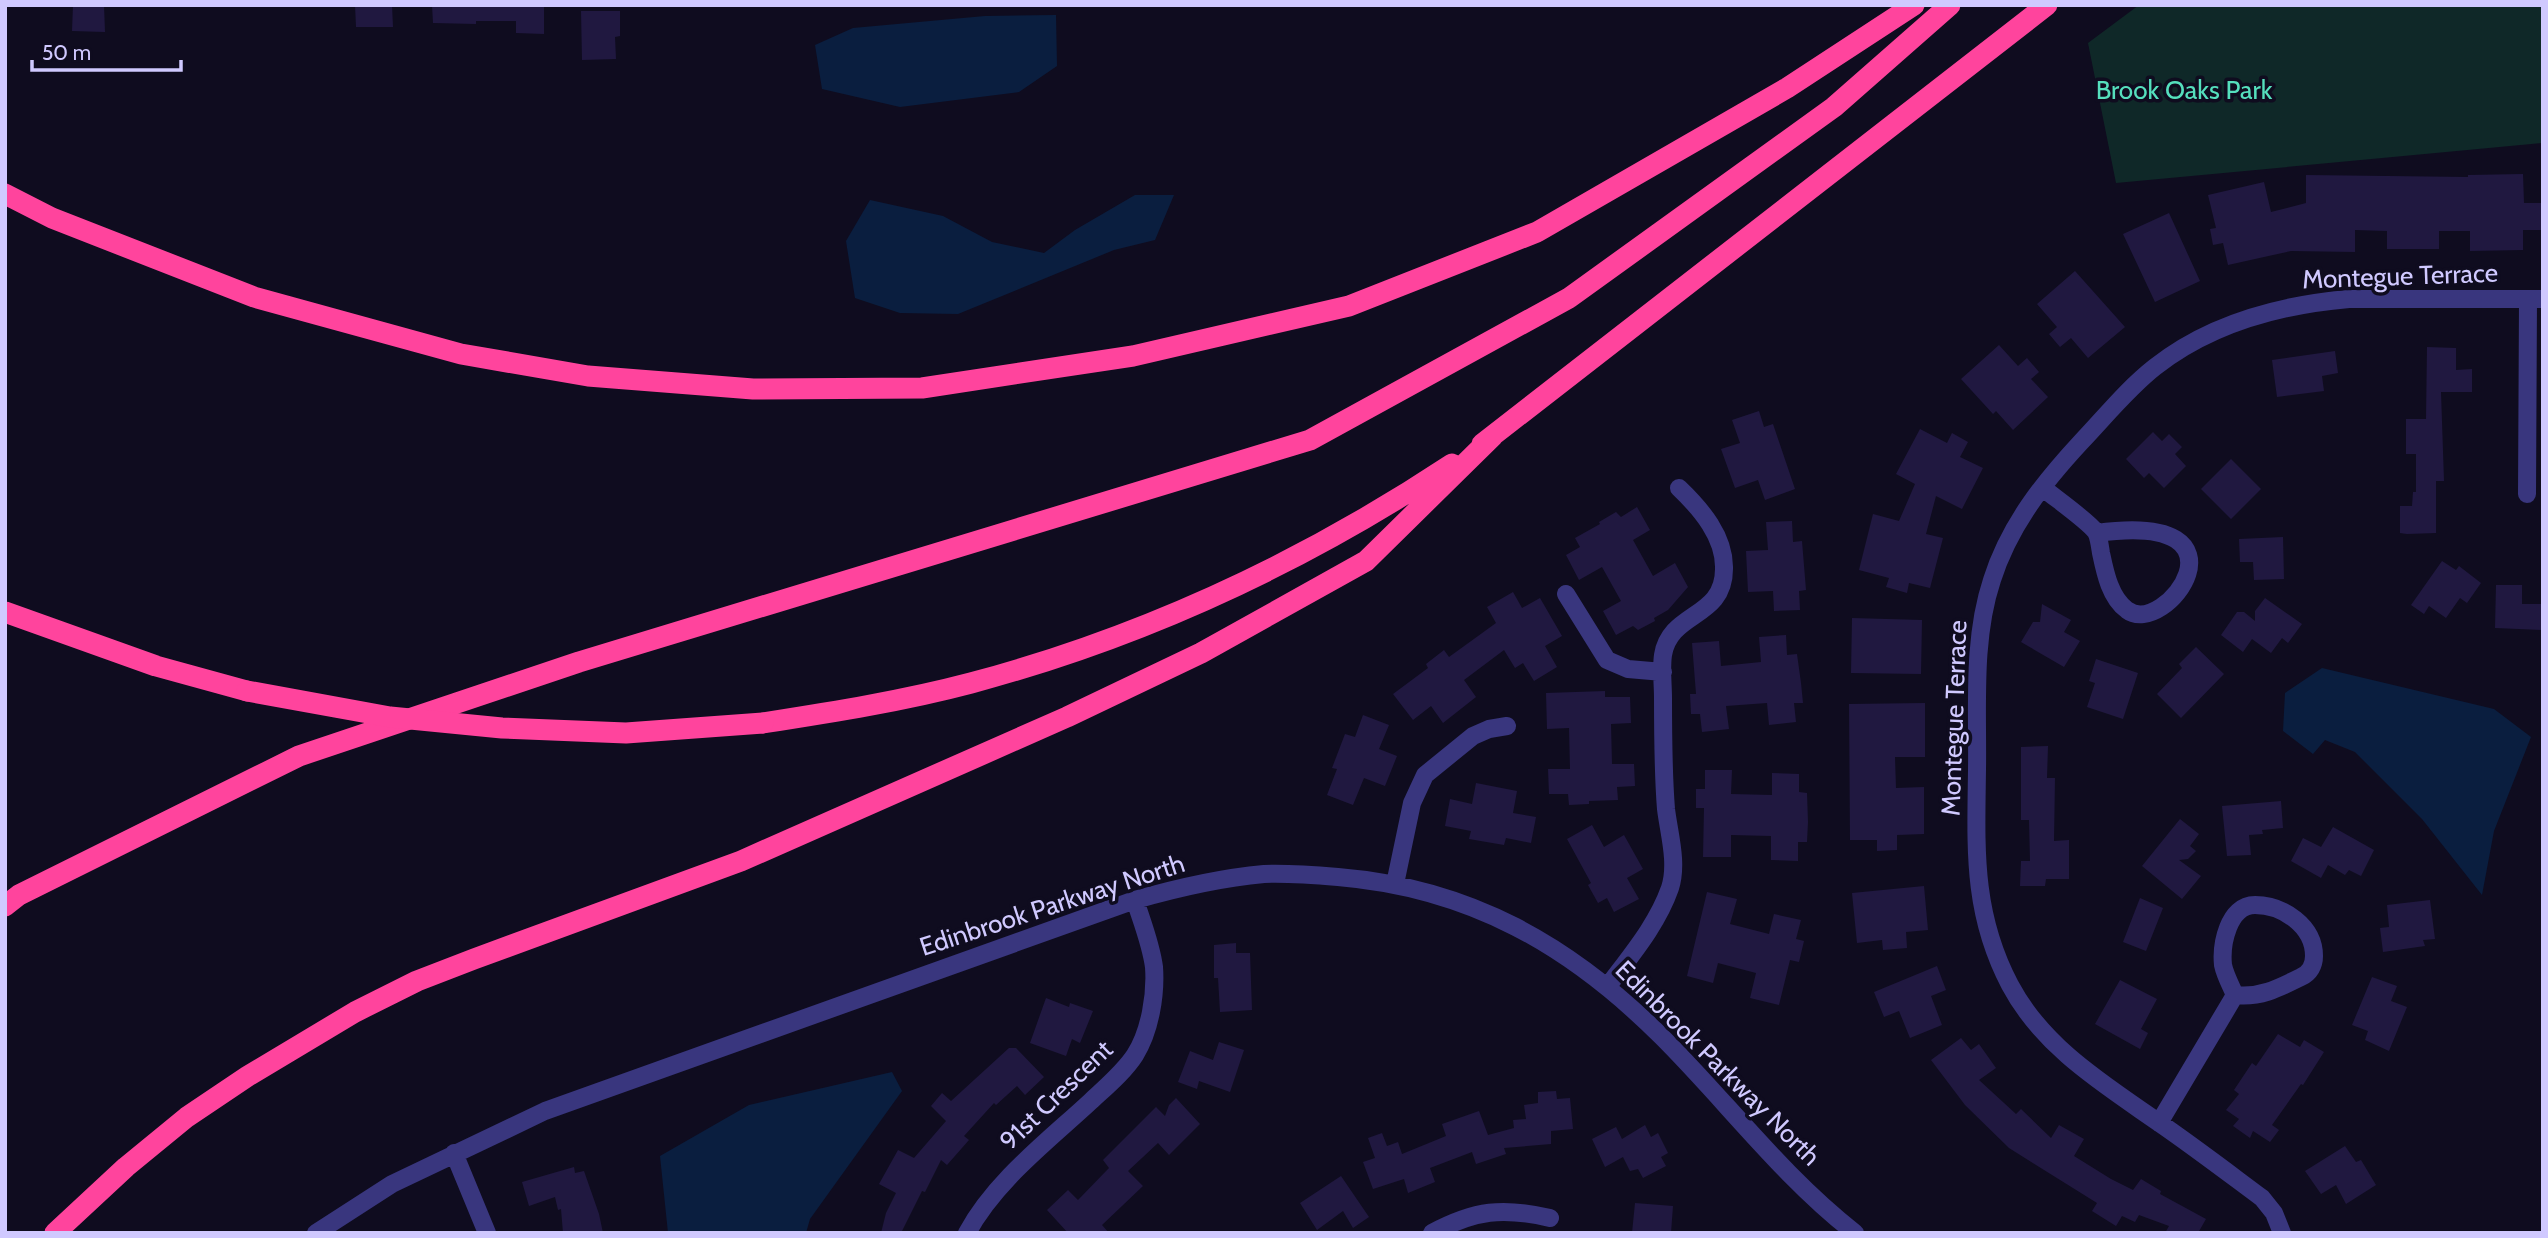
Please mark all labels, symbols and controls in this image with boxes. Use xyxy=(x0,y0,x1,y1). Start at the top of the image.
scale bar xyxy=(32,28,180,72)
text: 50 m xyxy=(42,40,91,65)
park label: Brook Oaks Park xyxy=(2096,74,2273,106)
street label: Montegue Terrace xyxy=(2302,257,2498,295)
street label: Montegue Terrace xyxy=(1935,620,1973,816)
street label: Edinbrook Parkway North xyxy=(915,847,1189,963)
street label: Edinbrook Parkway North xyxy=(1609,954,1827,1172)
street label: 91st Crescent xyxy=(993,1033,1119,1157)

